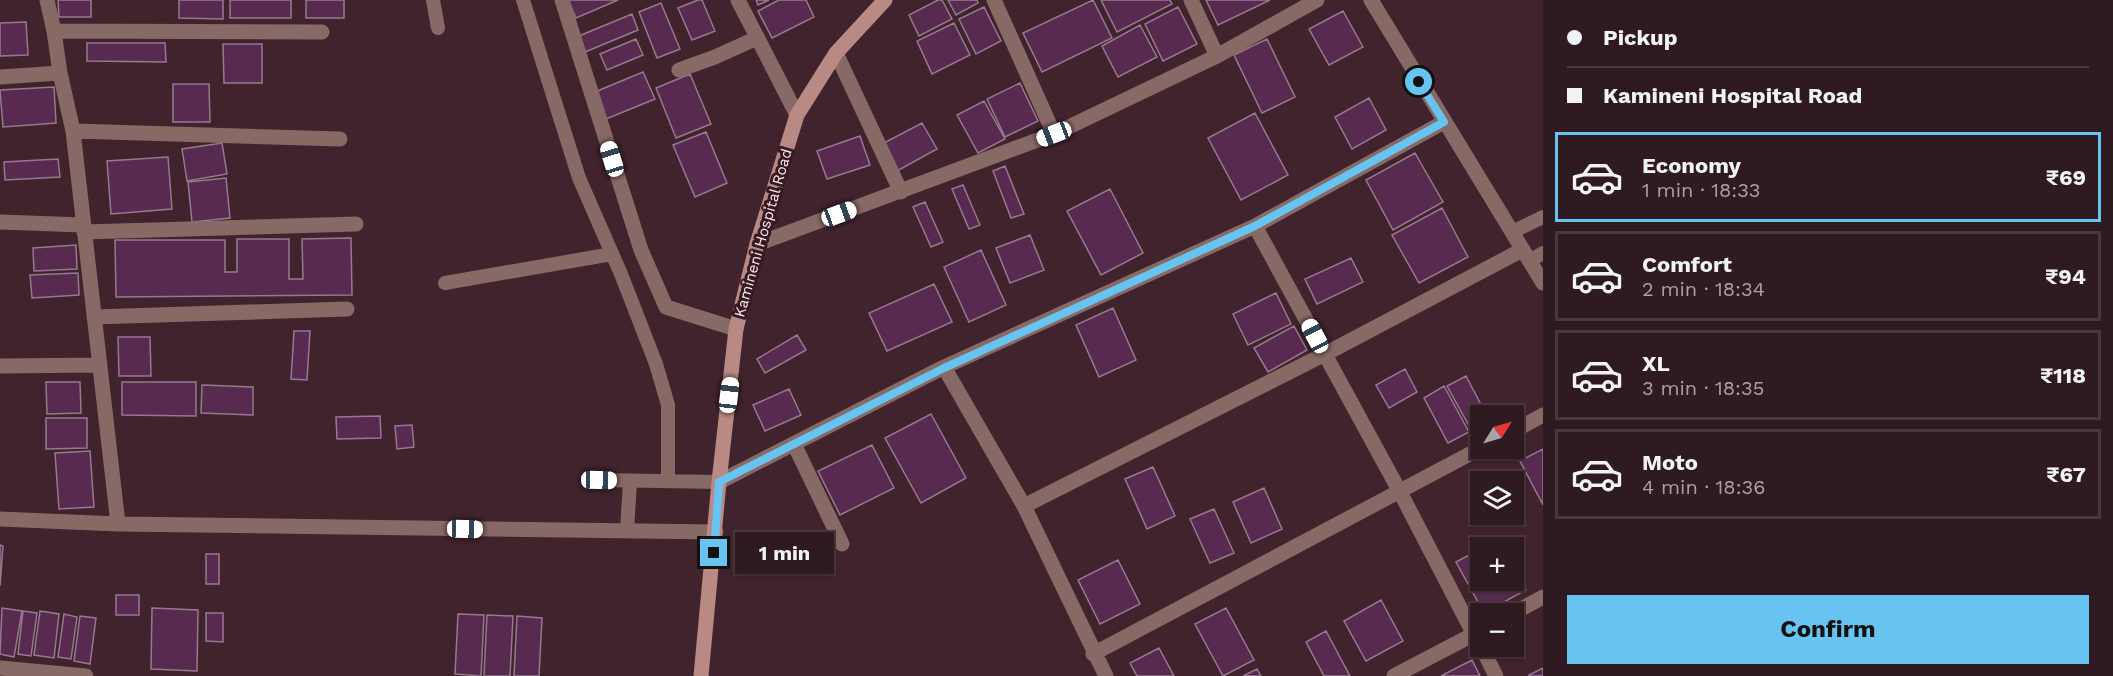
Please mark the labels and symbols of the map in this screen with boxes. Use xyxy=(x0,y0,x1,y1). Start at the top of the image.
route start xyxy=(1405,68,1432,95)
car xyxy=(1034,119,1074,149)
car xyxy=(598,139,626,179)
street label: Kamineni Hospital Road xyxy=(730,147,796,319)
car xyxy=(819,199,859,229)
car xyxy=(1299,316,1331,356)
car xyxy=(718,376,740,414)
north arrow xyxy=(1470,405,1524,459)
car xyxy=(581,471,617,489)
car xyxy=(447,520,483,538)
callout: 1 min xyxy=(735,532,834,574)
route end xyxy=(700,539,727,566)

